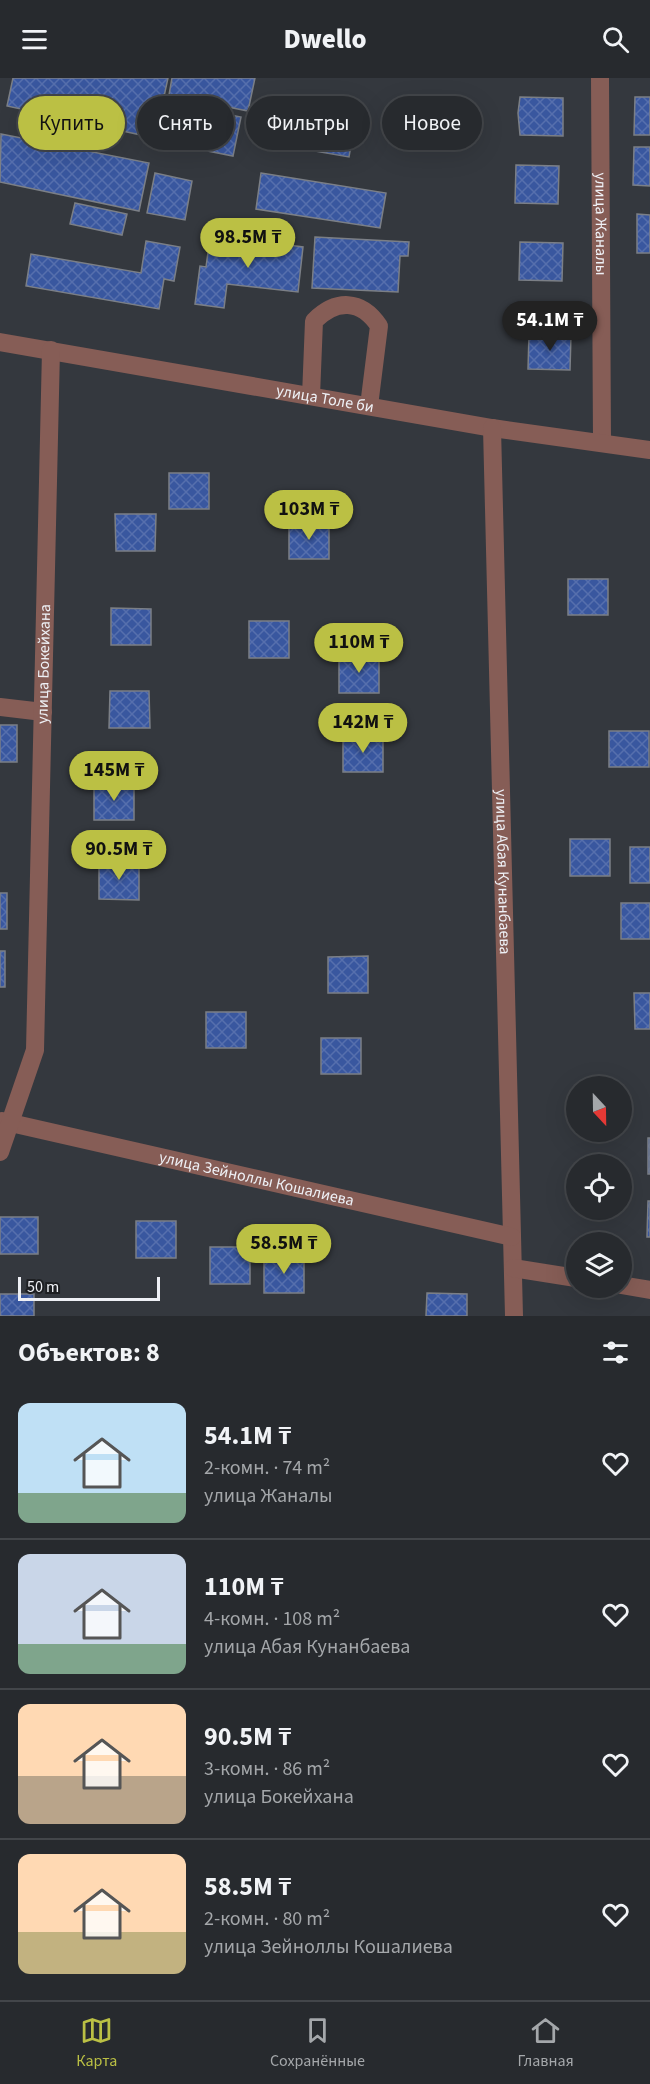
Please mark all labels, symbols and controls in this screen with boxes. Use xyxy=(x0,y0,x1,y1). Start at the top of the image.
text: Dwello xyxy=(283,20,367,59)
icon: menu xyxy=(18,23,51,56)
icon: search xyxy=(599,23,632,56)
chip: Купить xyxy=(18,96,125,150)
chip: Снять xyxy=(137,96,234,150)
chip: Фильтры xyxy=(246,96,370,150)
chip: Новое xyxy=(382,96,482,150)
street label: улица Жаналы xyxy=(590,172,612,276)
pin: 98.5M ₸ xyxy=(193,218,303,269)
text: 98.5M ₸ xyxy=(214,223,282,251)
pin: 54.1M ₸ xyxy=(495,301,605,352)
text: 54.1M ₸ xyxy=(516,306,584,334)
street label: улица Толе би xyxy=(275,379,376,418)
pin: 103M ₸ xyxy=(260,490,358,541)
text: 103M ₸ xyxy=(278,495,340,523)
street label: улица Бокейхана xyxy=(31,604,56,724)
pin: 110M ₸ xyxy=(310,623,408,674)
text: 110M ₸ xyxy=(328,628,390,656)
pin: 142M ₸ xyxy=(314,703,412,754)
text: 142M ₸ xyxy=(332,708,394,736)
pin: 145M ₸ xyxy=(65,751,163,802)
text: 145M ₸ xyxy=(83,756,145,784)
street label: улица Абая Кунанбаева xyxy=(490,789,516,955)
pin: 90.5M ₸ xyxy=(64,830,174,881)
text: 90.5M ₸ xyxy=(85,835,153,863)
north arrow xyxy=(566,1076,632,1142)
map controls xyxy=(566,1076,632,1298)
street label: улица Зейноллы Кошалиева xyxy=(157,1146,356,1212)
button: locate xyxy=(566,1154,632,1220)
pin: 58.5M ₸ xyxy=(229,1224,339,1275)
text: 58.5M ₸ xyxy=(250,1229,318,1257)
button: layers xyxy=(566,1232,632,1298)
scale bar xyxy=(18,1274,160,1302)
text: 50 m xyxy=(27,1276,59,1298)
text: Объектов: 8 xyxy=(18,1334,160,1371)
icon: filters xyxy=(599,1336,632,1369)
text: 54.1M ₸ xyxy=(204,1417,292,1454)
icon: home xyxy=(66,1427,138,1499)
icon: heart xyxy=(599,1447,632,1480)
text: 2-комн. · 74 m² xyxy=(204,1454,330,1482)
text: улица Жаналы xyxy=(204,1482,333,1510)
text: 110M ₸ xyxy=(204,1568,284,1605)
icon: home xyxy=(66,1578,138,1650)
icon: heart xyxy=(599,1598,632,1631)
text: 4-комн. · 108 m² xyxy=(204,1605,340,1633)
text: улица Абая Кунанбаева xyxy=(204,1633,410,1661)
text: 90.5M ₸ xyxy=(204,1718,292,1755)
icon: home xyxy=(66,1728,138,1800)
icon: heart xyxy=(599,1748,632,1781)
text: 3-комн. · 86 m² xyxy=(204,1755,330,1783)
text: улица Бокейхана xyxy=(204,1783,354,1811)
text: 58.5M ₸ xyxy=(204,1868,292,1905)
icon: home xyxy=(66,1878,138,1950)
icon: heart xyxy=(599,1898,632,1931)
text: 2-комн. · 80 m² xyxy=(204,1905,330,1933)
text: улица Зейноллы Кошалиева xyxy=(204,1933,453,1961)
tab: Карта xyxy=(76,2014,117,2072)
tab: Сохранённые xyxy=(270,2014,365,2072)
tab: Главная xyxy=(518,2014,574,2072)

